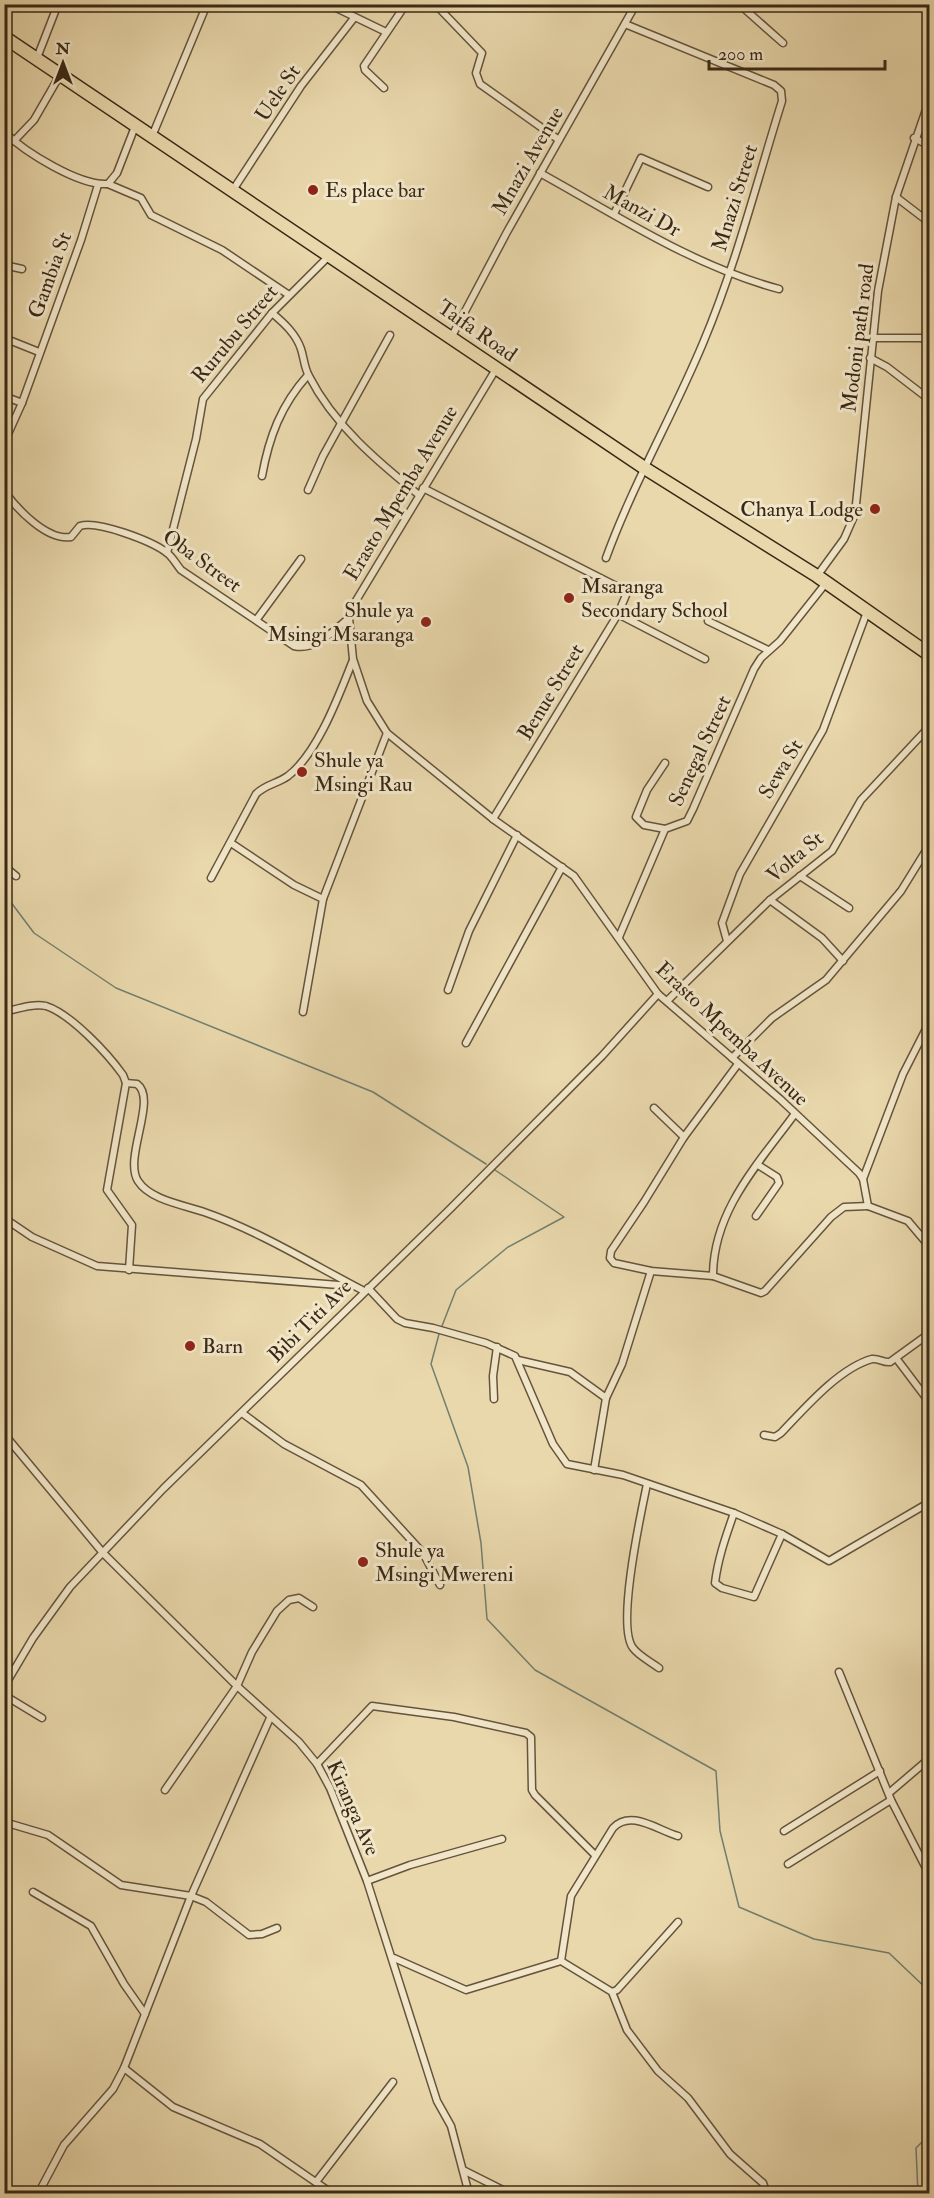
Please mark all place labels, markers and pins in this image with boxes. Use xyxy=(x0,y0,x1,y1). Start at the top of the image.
place label: Es place bar xyxy=(325,177,425,204)
marker: Es place bar xyxy=(306,183,320,197)
place label: Chanya Lodge xyxy=(740,496,863,523)
marker: Chanya Lodge xyxy=(868,502,882,516)
place label: Msaranga Secondary School xyxy=(581,573,728,624)
marker: Msaranga Secondary School xyxy=(562,591,576,605)
place label: Shule ya Msingi Msaranga xyxy=(268,597,414,648)
marker: Shule ya Msingi Msaranga xyxy=(419,615,433,629)
place label: Shule ya Msingi Rau xyxy=(314,747,413,798)
marker: Shule ya Msingi Rau xyxy=(295,765,309,779)
place label: Barn xyxy=(202,1333,243,1360)
marker: Barn xyxy=(183,1339,197,1353)
place label: Shule ya Msingi Mwereni xyxy=(375,1537,514,1588)
marker: Shule ya Msingi Mwereni xyxy=(356,1555,370,1569)

